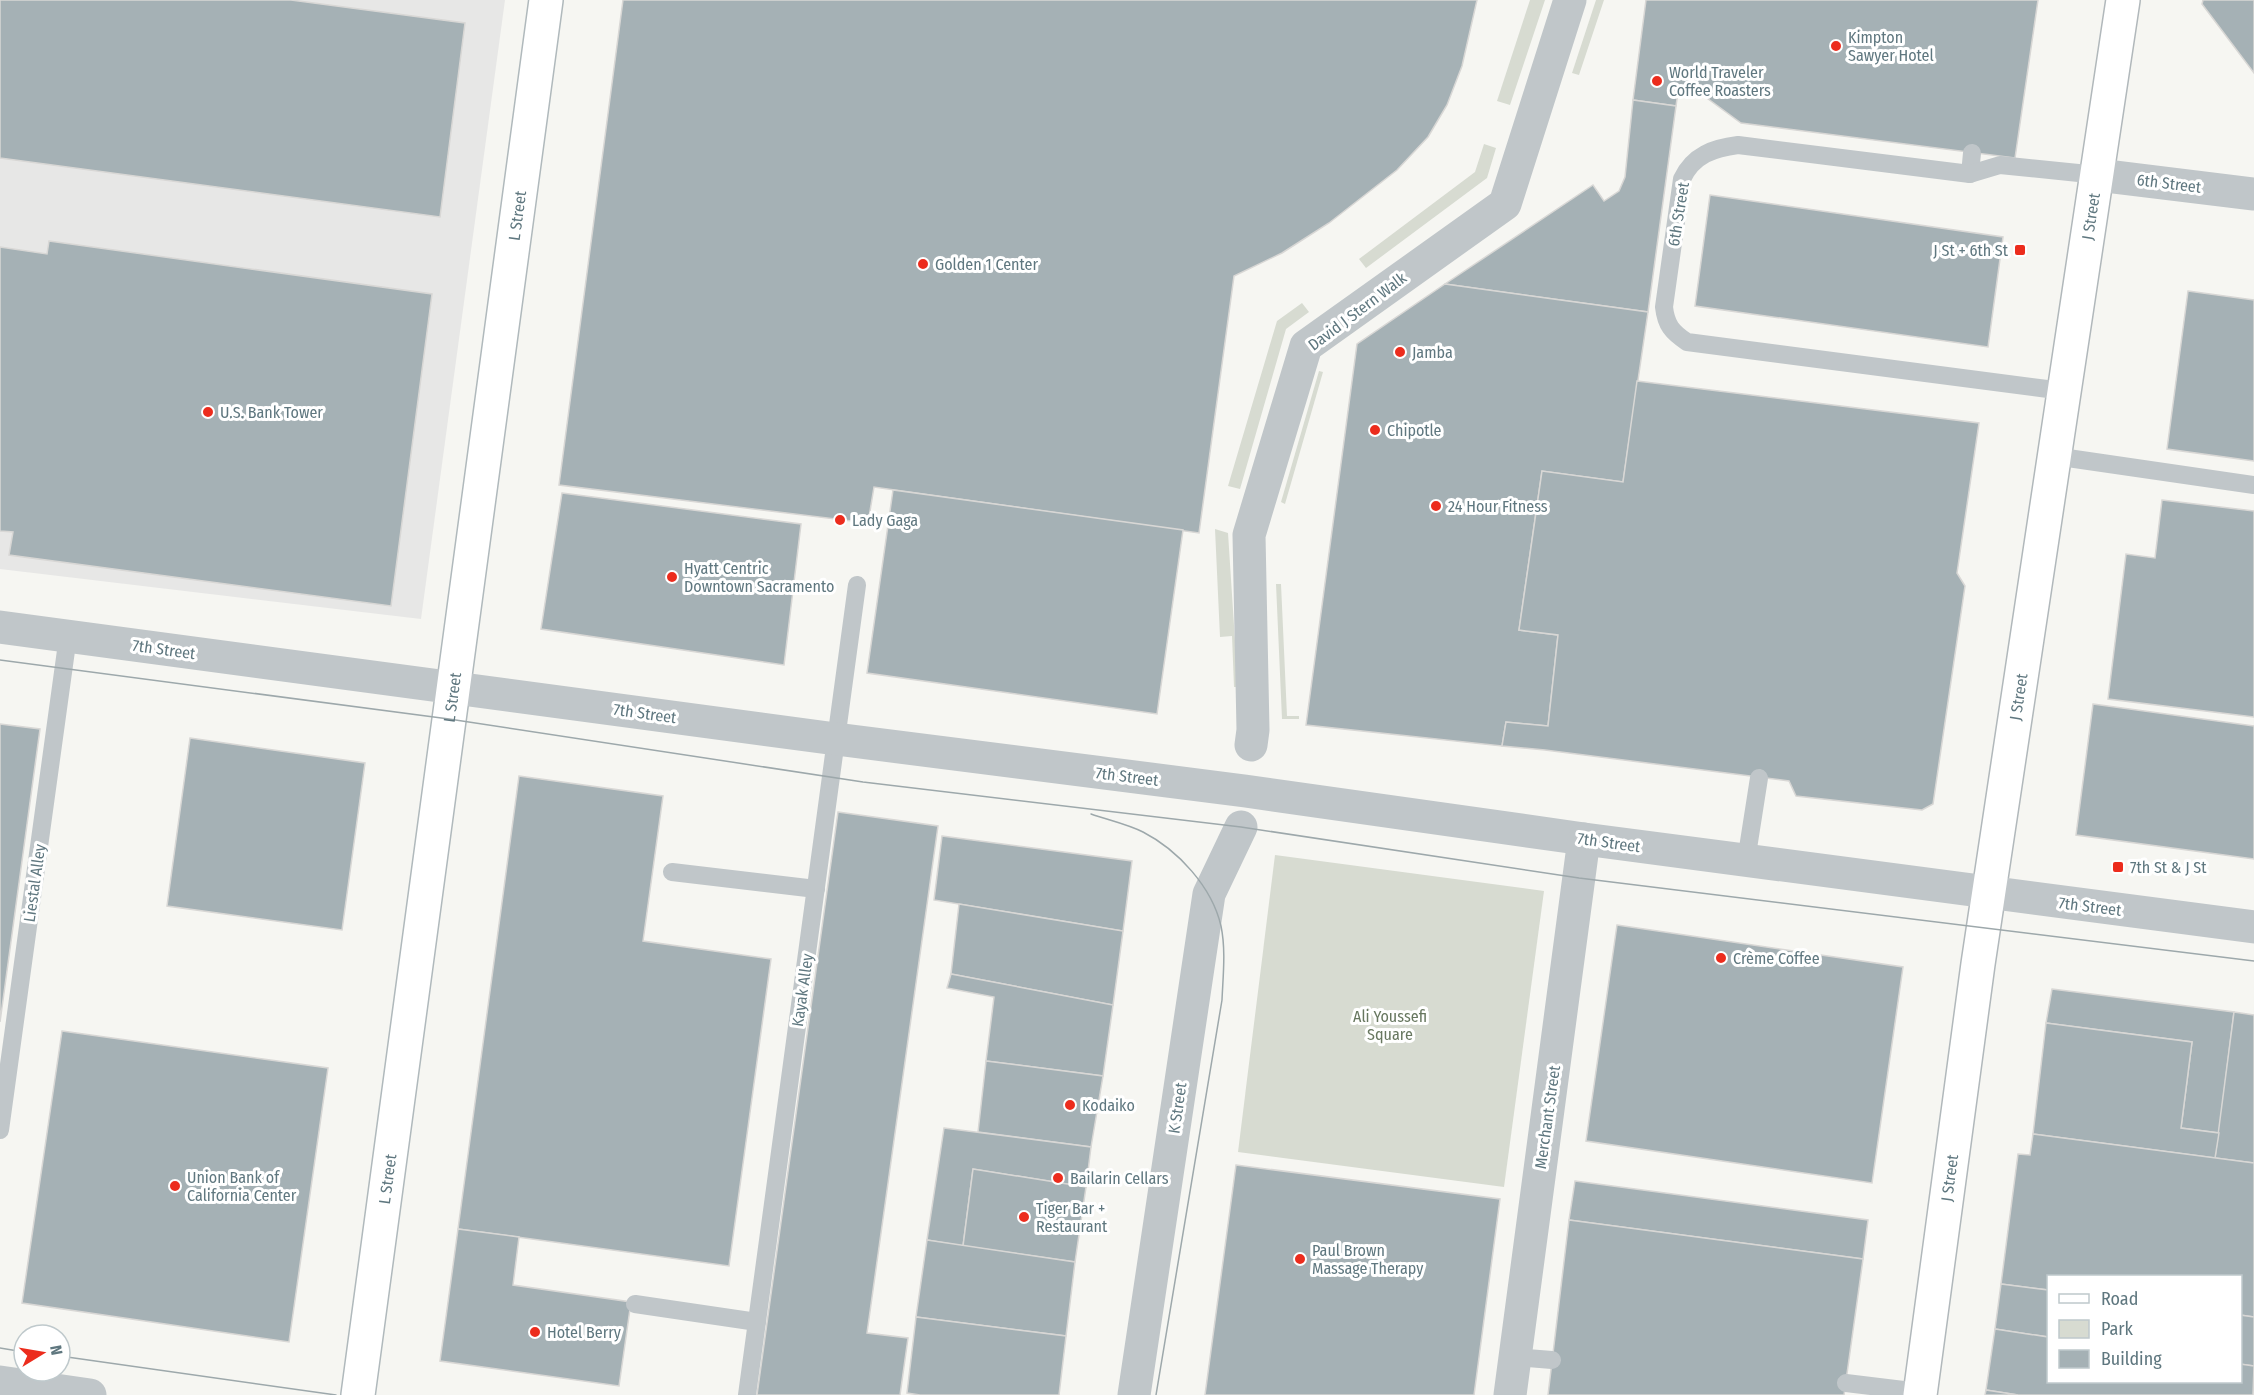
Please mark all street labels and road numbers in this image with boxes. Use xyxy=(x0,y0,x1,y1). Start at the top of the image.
street label: 6th Street xyxy=(2136,170,2203,197)
street label: 6th Street xyxy=(1664,180,1693,248)
street label: L Street xyxy=(505,189,530,242)
street label: J Street xyxy=(2078,191,2104,241)
street label: David J Stern Walk xyxy=(1305,268,1411,354)
street label: 7th Street xyxy=(131,636,197,663)
street label: L Street xyxy=(440,670,465,724)
street label: J Street xyxy=(2006,671,2032,722)
street label: 7th Street xyxy=(612,700,678,727)
street label: 7th Street xyxy=(1094,763,1160,790)
street label: 7th Street xyxy=(1576,829,1642,856)
street label: Liestal Alley xyxy=(20,842,49,923)
street label: 7th Street xyxy=(2057,893,2123,920)
street label: Kayak Alley xyxy=(788,951,817,1028)
street label: Merchant Street xyxy=(1531,1063,1564,1170)
street label: K Street xyxy=(1164,1080,1191,1135)
street label: L Street xyxy=(375,1152,400,1205)
street label: J Street xyxy=(1937,1152,1962,1203)

